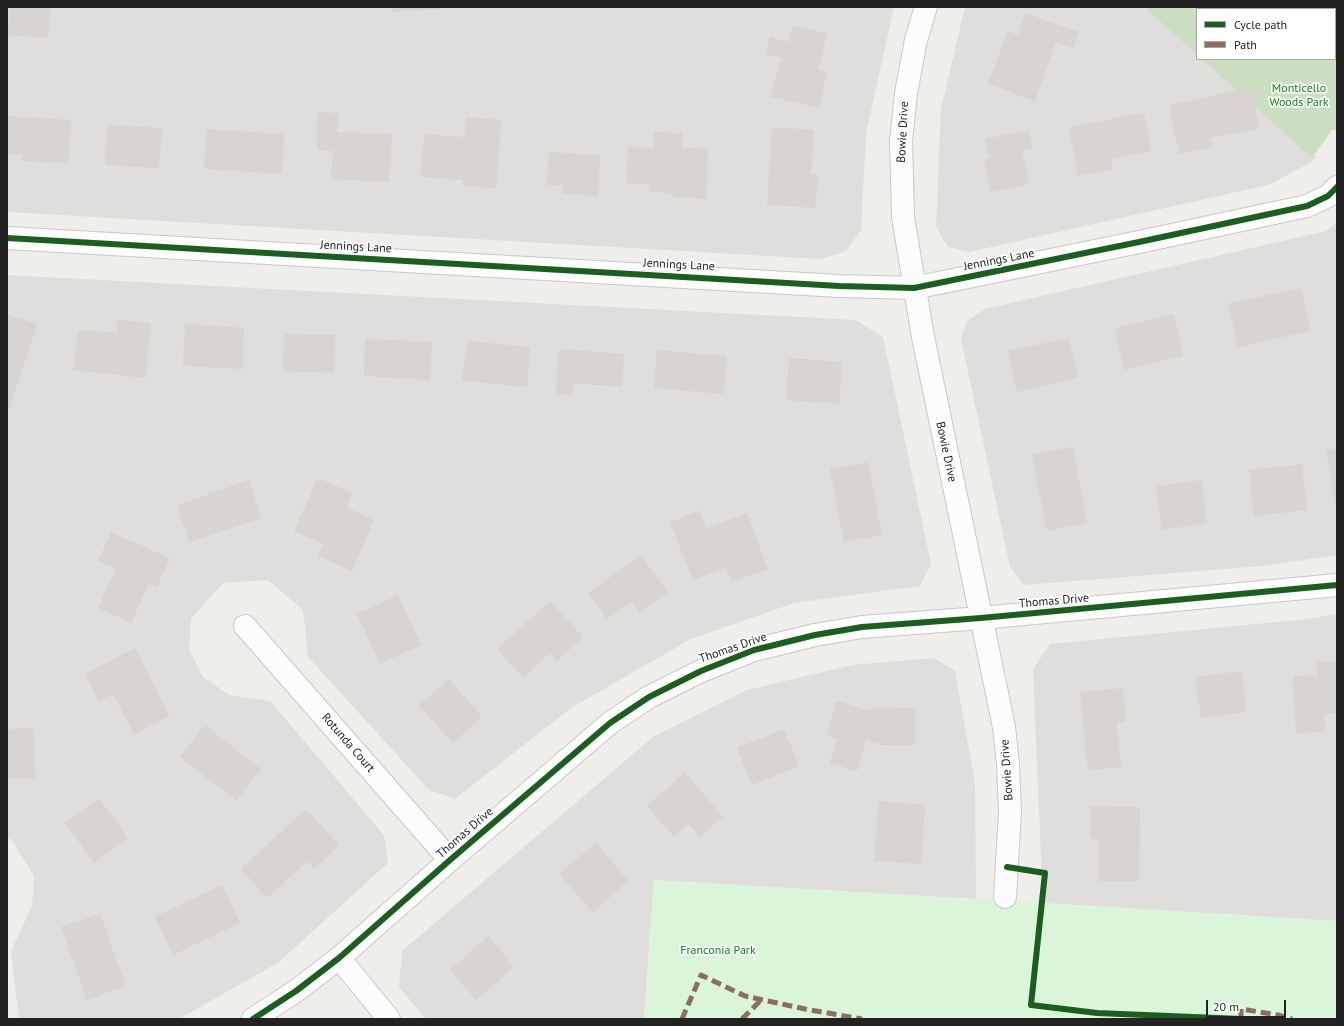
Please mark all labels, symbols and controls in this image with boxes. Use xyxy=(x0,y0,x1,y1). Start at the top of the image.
legend xyxy=(1196,8,1336,60)
text: Cycle path xyxy=(1234,17,1287,32)
text: Path xyxy=(1234,37,1257,52)
park label: Monticello Woods Park xyxy=(1269,82,1329,110)
street label: Bowie Drive xyxy=(894,101,912,163)
street label: Jennings Lane xyxy=(320,238,392,256)
street label: Jennings Lane xyxy=(962,246,1036,274)
street label: Jennings Lane xyxy=(643,256,715,274)
street label: Bowie Drive xyxy=(933,420,959,484)
street label: Thomas Drive xyxy=(1018,591,1090,611)
street label: Thomas Drive xyxy=(697,630,769,666)
street label: Rotunda Court xyxy=(318,711,378,775)
street label: Bowie Drive xyxy=(998,739,1016,801)
street label: Thomas Drive xyxy=(434,804,496,862)
park label: Franconia Park xyxy=(680,944,756,958)
scale bar xyxy=(1208,992,1288,1018)
text: 20 m xyxy=(1213,999,1239,1014)

